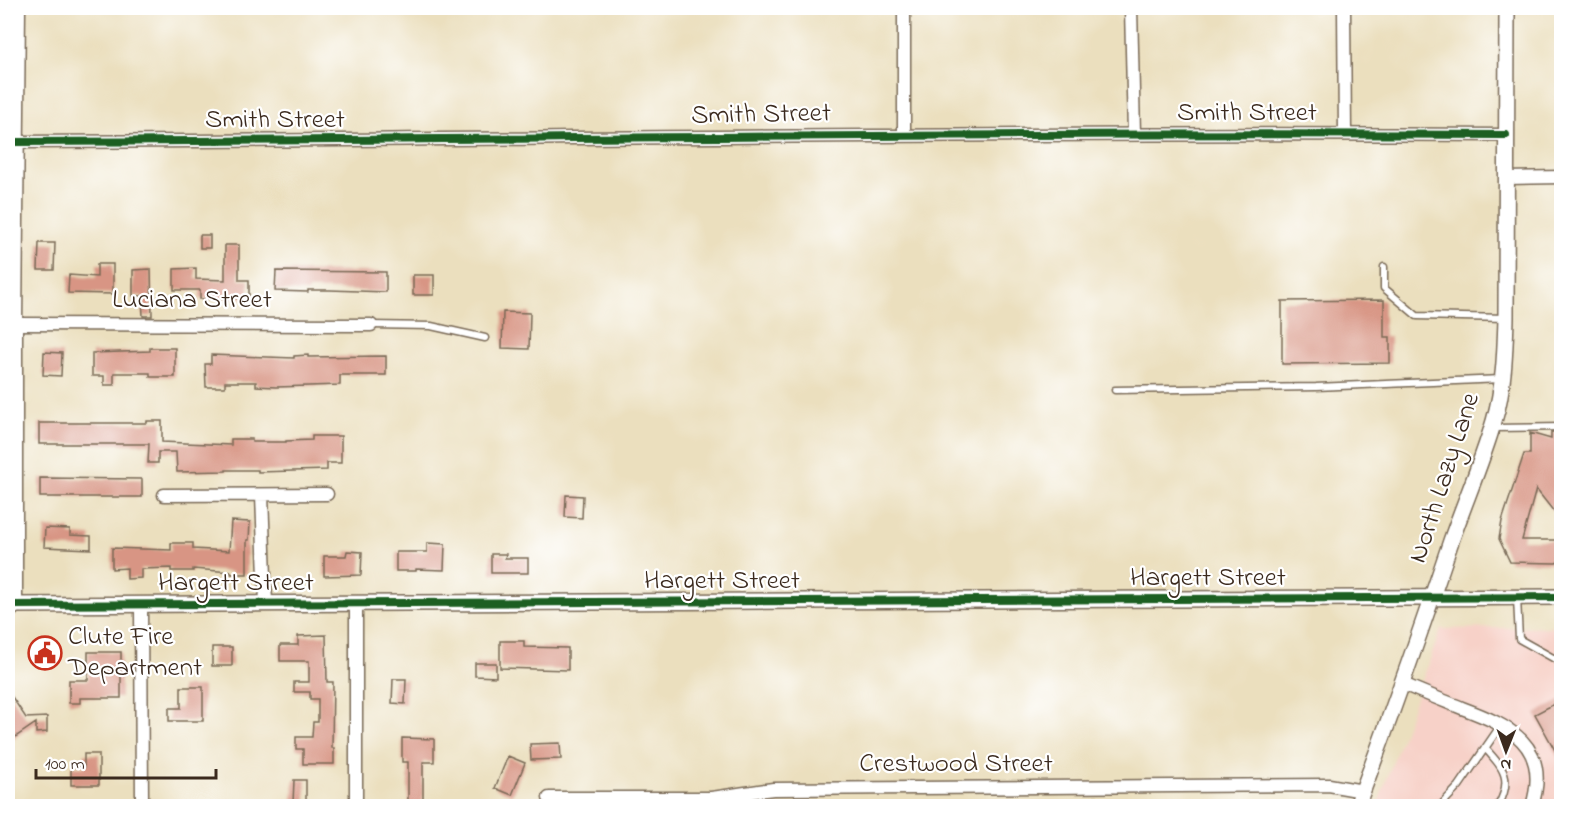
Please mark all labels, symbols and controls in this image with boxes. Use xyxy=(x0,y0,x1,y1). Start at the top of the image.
street label: Smith Street xyxy=(691,94,831,136)
street label: Smith Street xyxy=(1177,94,1317,133)
street label: Smith Street xyxy=(205,101,345,140)
street label: Luciana Street xyxy=(112,281,272,320)
street label: North Lazy Lane xyxy=(1399,387,1491,568)
street label: Hargett Street xyxy=(1130,559,1286,598)
street label: Hargett Street xyxy=(644,562,800,601)
street label: Hargett Street xyxy=(158,564,314,603)
place label: Clute Fire Department xyxy=(67,618,202,688)
public building icon: Clute Fire Department xyxy=(27,635,63,671)
north arrow xyxy=(1476,721,1536,781)
scale bar xyxy=(36,742,216,780)
street label: Crestwood Street xyxy=(859,745,1053,784)
text: 100 m xyxy=(45,752,85,778)
text: N xyxy=(1500,752,1511,776)

